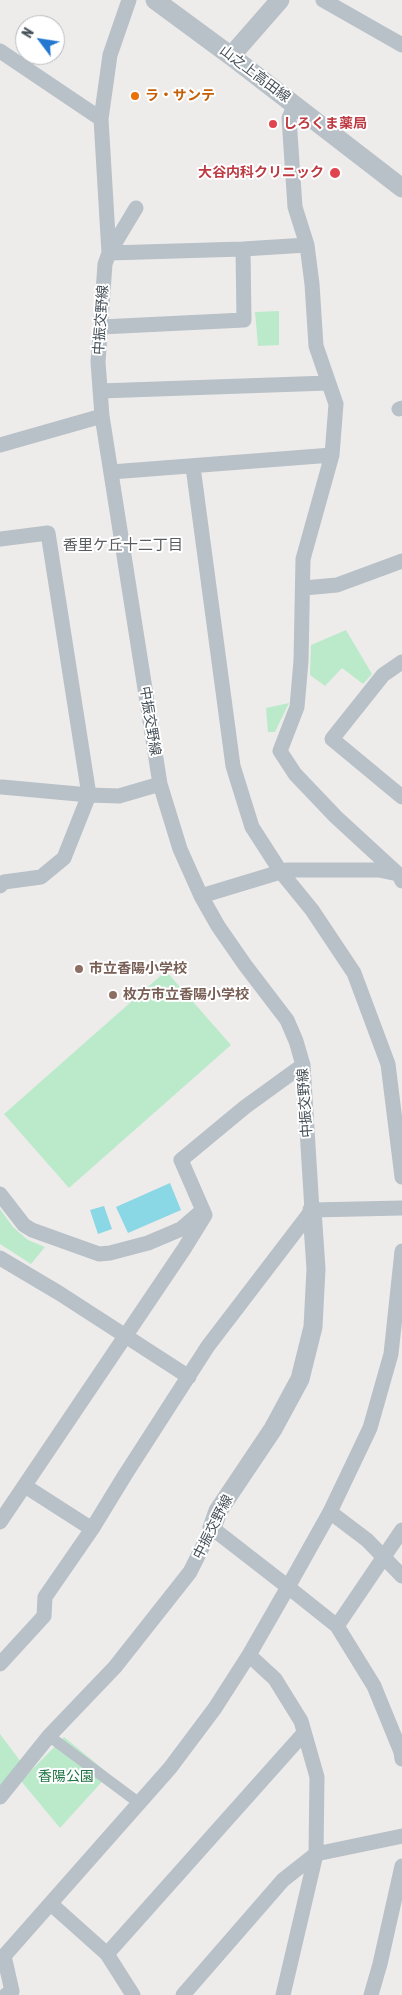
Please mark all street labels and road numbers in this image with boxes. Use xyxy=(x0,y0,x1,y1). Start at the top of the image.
street label: 山之上高田線 xyxy=(216,42,294,106)
street label: 中振交野線 xyxy=(90,284,112,356)
street label: 中振交野線 xyxy=(136,685,164,757)
street label: 中振交野線 xyxy=(294,1067,316,1139)
street label: 中振交野線 xyxy=(190,1492,236,1562)

